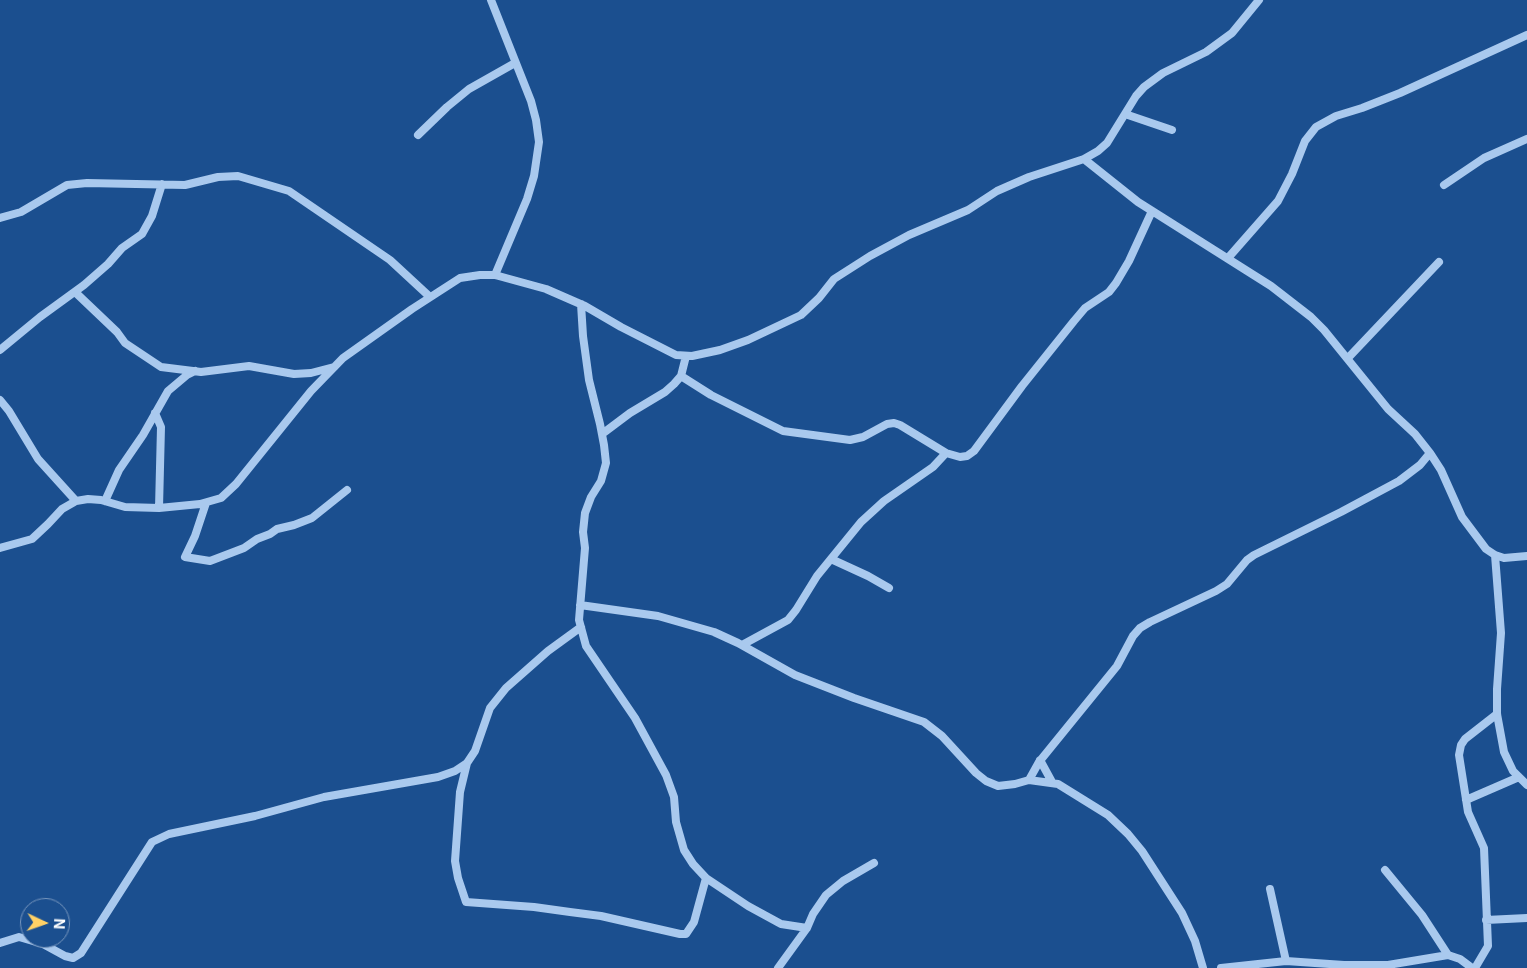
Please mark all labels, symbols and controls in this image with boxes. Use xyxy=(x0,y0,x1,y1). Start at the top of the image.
north arrow xyxy=(20,898,70,948)
text: N xyxy=(51,918,68,930)

